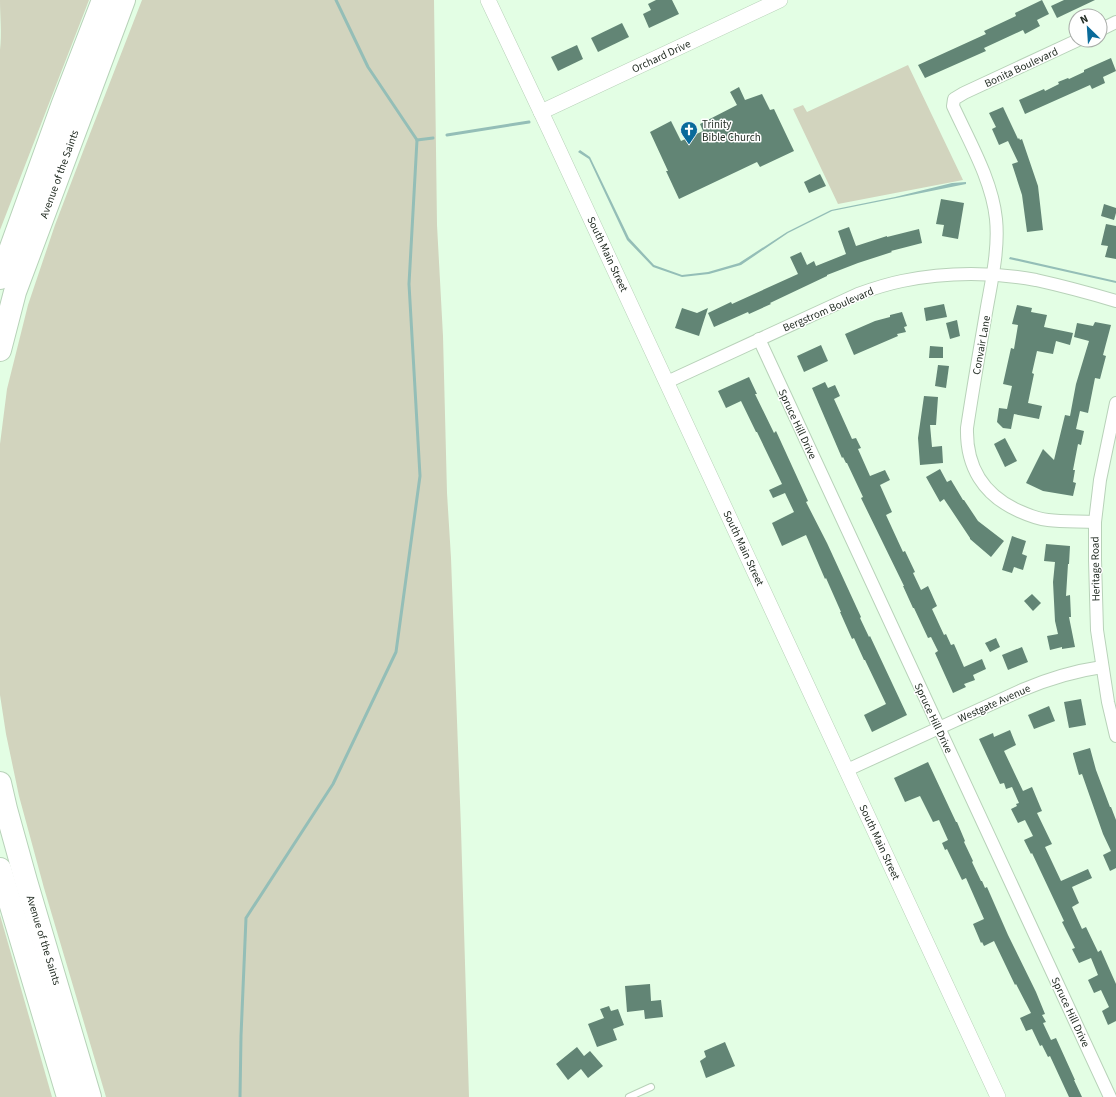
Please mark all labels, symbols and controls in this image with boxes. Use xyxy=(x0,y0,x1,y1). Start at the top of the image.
north arrow xyxy=(1068,8,1108,48)
text: N xyxy=(1077,11,1090,28)
street label: Orchard Drive xyxy=(629,36,694,77)
street label: Bonita Boulevard xyxy=(982,44,1060,91)
place label: Trinity Bible Church xyxy=(702,117,761,145)
church icon: Trinity Bible Church xyxy=(679,120,699,145)
street label: Avenue of the Saints xyxy=(36,127,83,221)
street label: South Main Street xyxy=(583,214,632,295)
street label: Bergstrom Boulevard xyxy=(780,284,876,335)
street label: Convair Lane xyxy=(969,314,994,376)
street label: Spruce Hill Drive xyxy=(775,387,821,462)
street label: South Main Street xyxy=(719,508,768,589)
street label: Heritage Road xyxy=(1087,536,1104,602)
street label: Spruce Hill Drive xyxy=(911,681,957,756)
street label: Westgate Avenue xyxy=(956,681,1033,726)
street label: South Main Street xyxy=(855,802,904,883)
street label: Avenue of the Saints xyxy=(23,893,64,987)
street label: Spruce Hill Drive xyxy=(1048,975,1094,1050)

